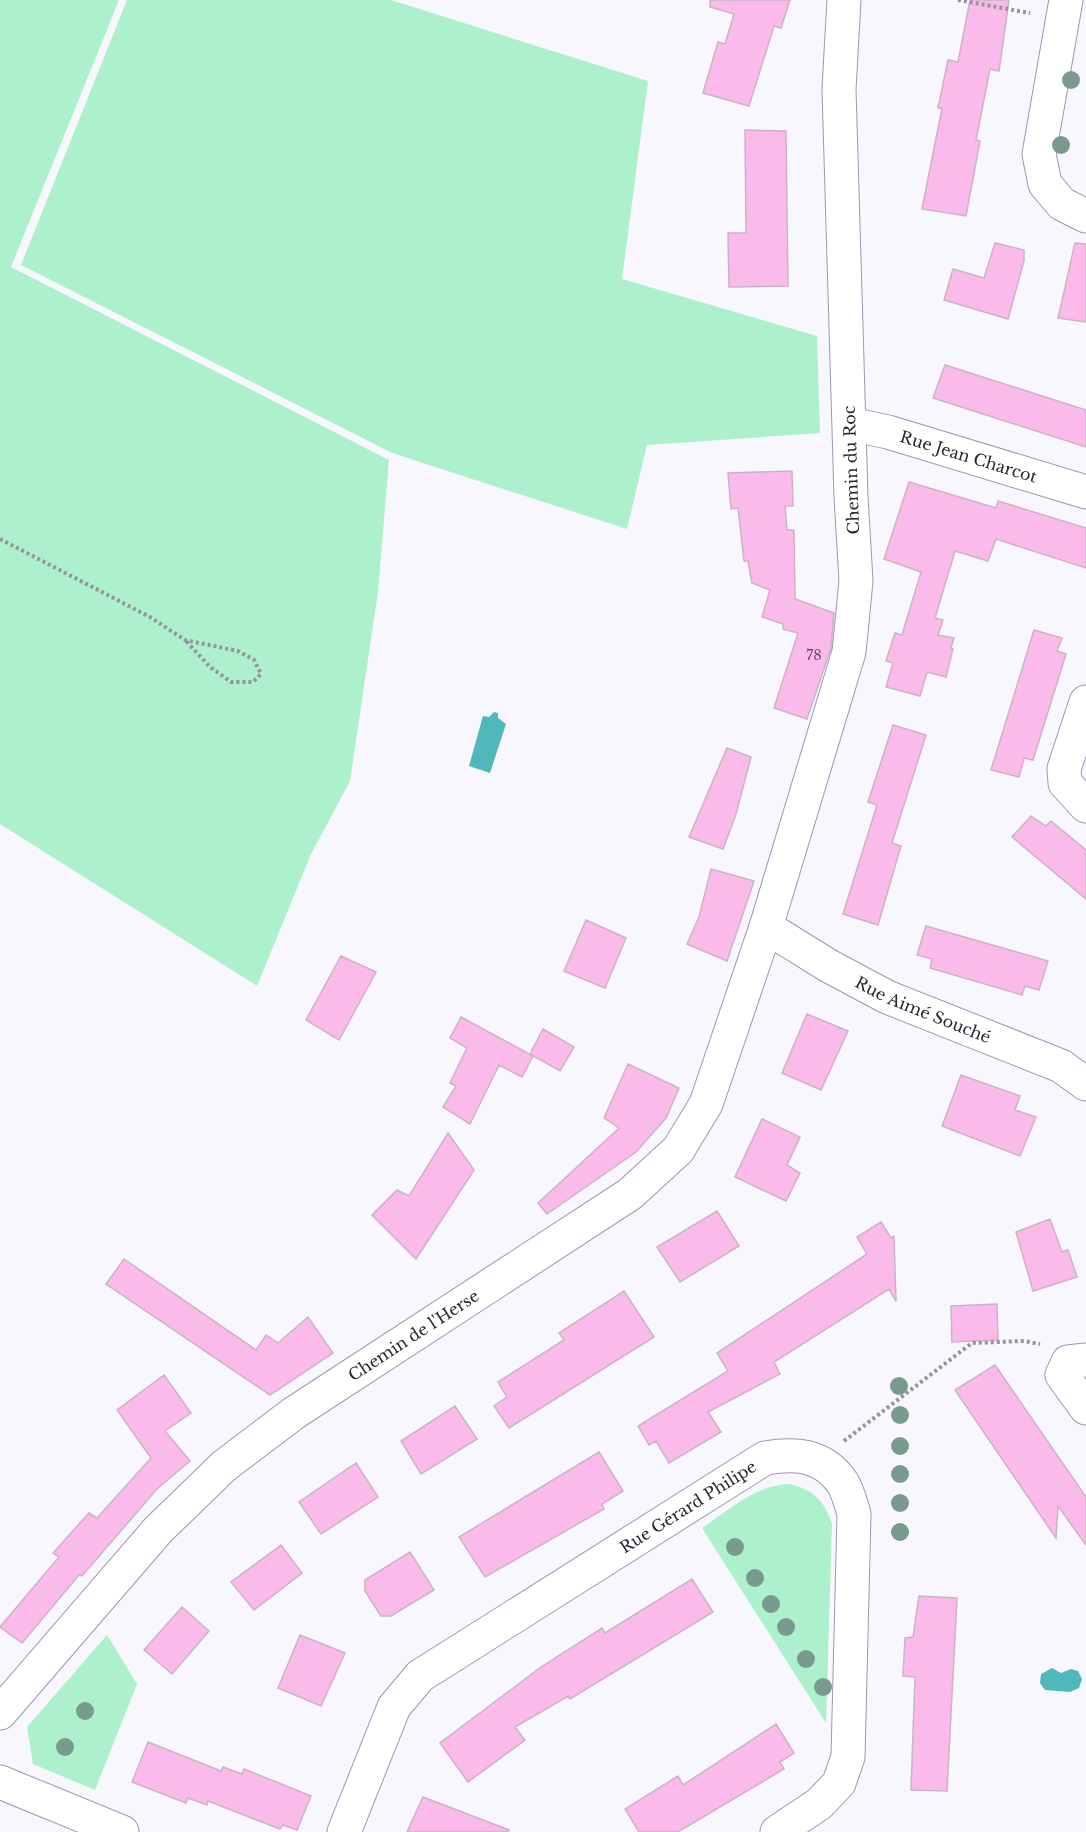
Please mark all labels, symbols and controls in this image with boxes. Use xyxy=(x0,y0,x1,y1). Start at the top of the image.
street label: Chemin du Roc xyxy=(839,405,863,535)
street label: Rue Jean Charcot xyxy=(898,426,1039,487)
house number: 78 xyxy=(806,646,822,664)
street label: Rue Aimé Souché xyxy=(852,972,994,1047)
street label: Chemin de l'Herse xyxy=(344,1285,483,1385)
street label: Rue Gérard Philipe xyxy=(616,1456,760,1557)

